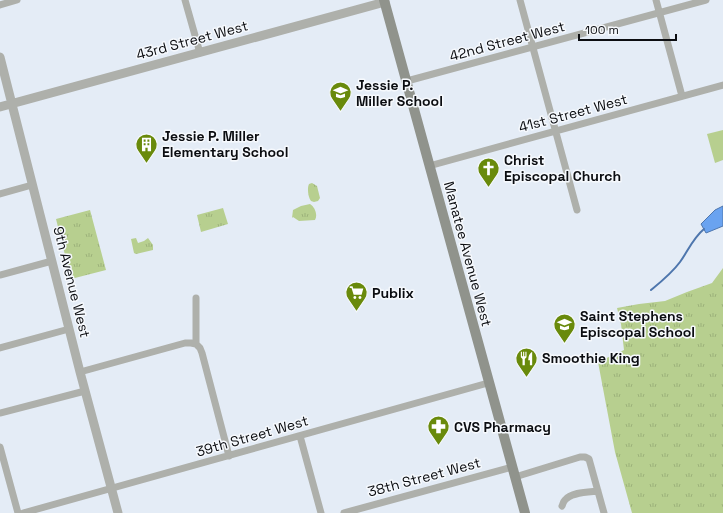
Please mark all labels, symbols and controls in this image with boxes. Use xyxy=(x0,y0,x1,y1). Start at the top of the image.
street label: 43rd Street West xyxy=(134,16,250,64)
scale bar xyxy=(579,16,676,42)
street label: 42nd Street West xyxy=(447,17,567,65)
text: 100 m xyxy=(585,22,619,38)
place label: Jessie P. Miller School xyxy=(356,76,443,110)
school or university icon: Jessie P. Miller School xyxy=(327,80,353,113)
street label: 41st Street West xyxy=(517,90,629,136)
place label: Jessie P. Miller Elementary School xyxy=(162,127,288,161)
building icon: Jessie P. Miller Elementary School xyxy=(133,131,159,164)
place label: Christ Episcopal Church xyxy=(504,151,621,185)
church icon: Christ Episcopal Church xyxy=(476,155,502,188)
street label: Manatee Avenue West xyxy=(440,179,496,329)
street label: 9th Avenue West xyxy=(49,225,95,339)
supermarket icon: Publix xyxy=(343,280,369,313)
place label: Publix xyxy=(372,284,414,302)
place label: Saint Stephens Episcopal School xyxy=(580,307,695,341)
school or university icon: Saint Stephens Episcopal School xyxy=(551,311,577,344)
restaurant icon: Smoothie King xyxy=(514,345,540,378)
place label: Smoothie King xyxy=(542,349,640,367)
street label: 39th Street West xyxy=(194,411,310,461)
pharmacy icon: CVS Pharmacy xyxy=(426,414,452,447)
place label: CVS Pharmacy xyxy=(454,418,551,436)
street label: 38th Street West xyxy=(366,453,482,501)

